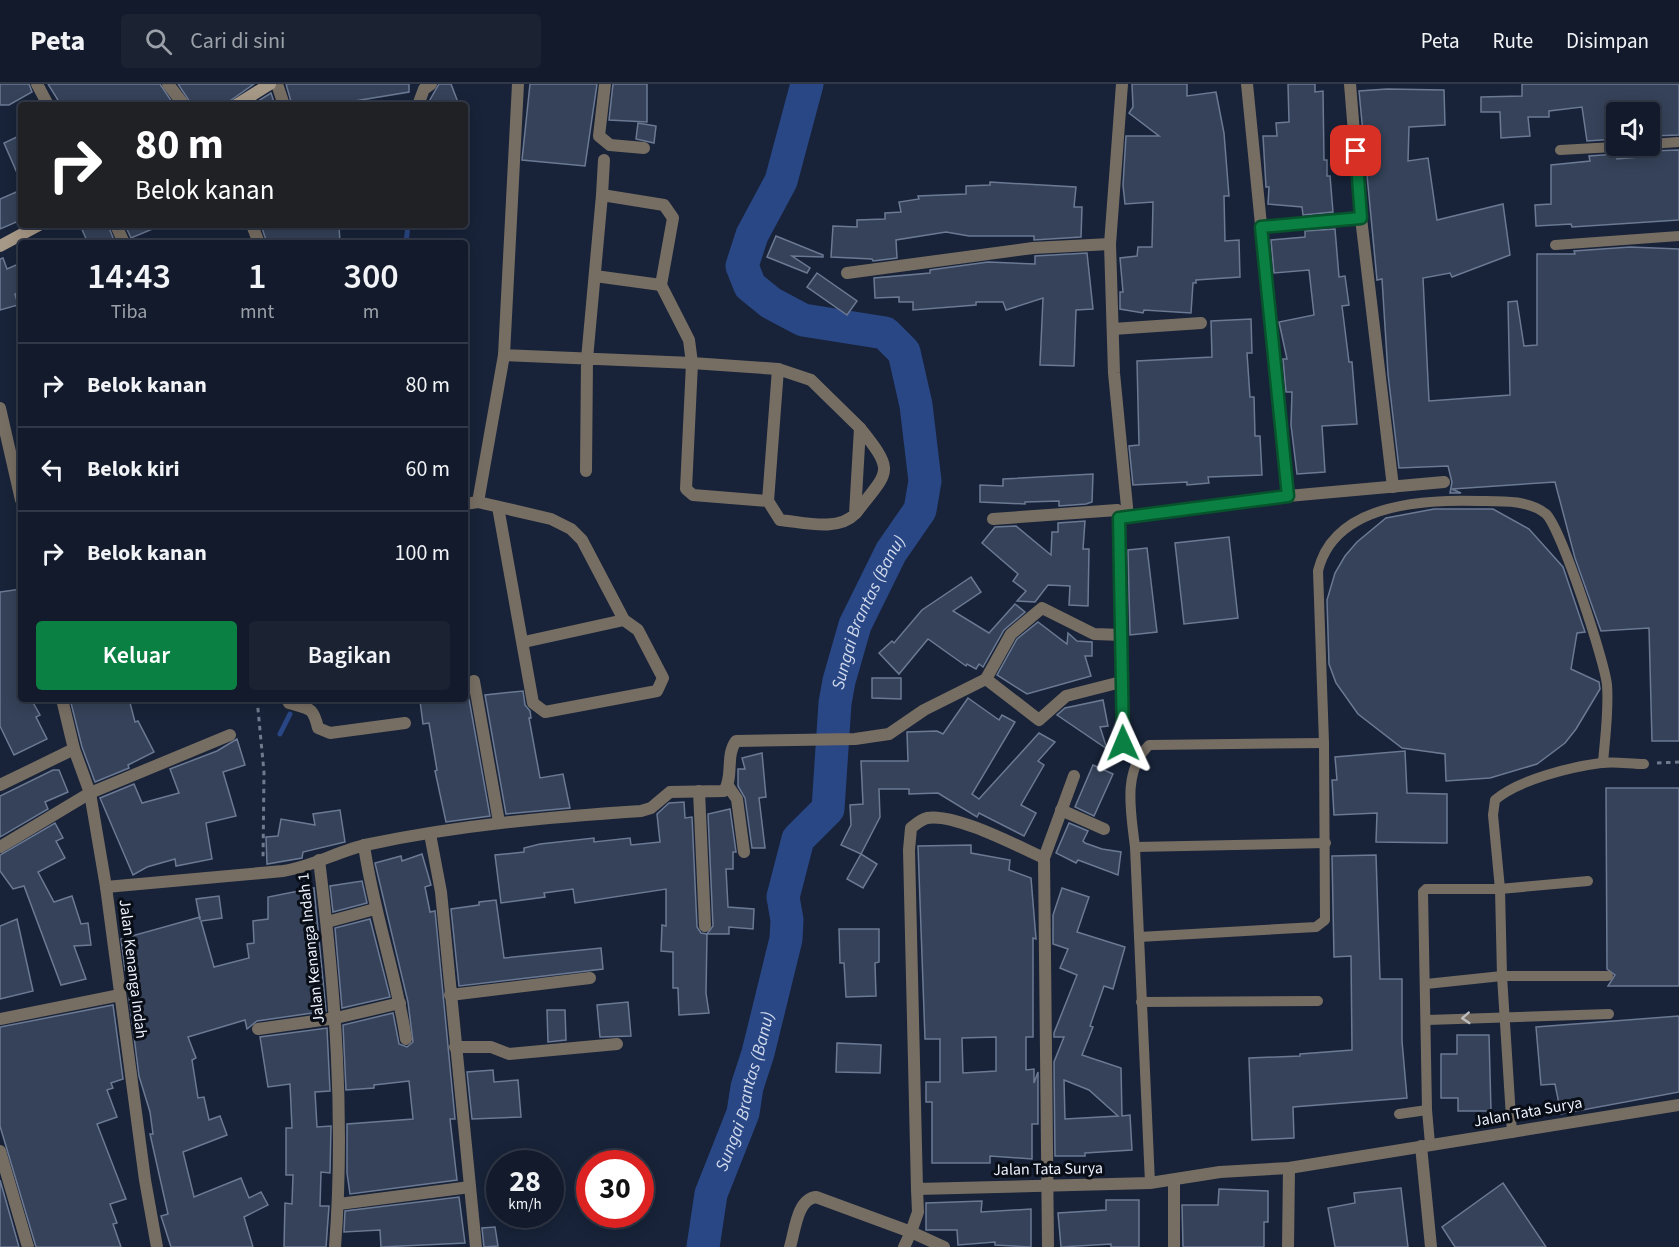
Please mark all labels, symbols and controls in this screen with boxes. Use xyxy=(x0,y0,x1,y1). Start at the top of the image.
search box xyxy=(121,14,541,68)
text: Peta xyxy=(30,21,85,61)
icon: search xyxy=(142,25,175,58)
text: Cari di sini xyxy=(190,25,285,57)
text: Peta xyxy=(1421,26,1459,56)
text: Rute xyxy=(1492,26,1533,56)
text: Disimpan xyxy=(1566,26,1649,56)
map controls xyxy=(1606,102,1660,156)
button: sound xyxy=(1606,102,1660,156)
text: 80 m xyxy=(135,115,224,175)
pin xyxy=(1330,125,1381,176)
icon: right xyxy=(36,126,114,204)
icon: arrive xyxy=(1339,134,1372,167)
text: Belok kanan xyxy=(135,171,274,210)
text: 14:43 xyxy=(87,251,171,302)
text: 1 xyxy=(248,251,266,302)
text: 300 xyxy=(343,251,399,302)
text: Tiba xyxy=(111,298,147,326)
text: mnt xyxy=(240,298,274,326)
text: m xyxy=(363,298,379,326)
icon: right xyxy=(36,369,69,402)
text: Belok kanan xyxy=(87,369,207,401)
text: 80 m xyxy=(405,369,450,401)
icon: left xyxy=(36,453,69,486)
text: Belok kiri xyxy=(87,453,180,485)
text: 60 m xyxy=(405,453,450,485)
water label: Sungai Brantas (Banu) xyxy=(825,530,911,691)
icon: right xyxy=(36,537,69,570)
text: Belok kanan xyxy=(87,537,207,569)
text: 100 m xyxy=(395,537,450,569)
button: Keluar xyxy=(36,621,237,690)
button: Bagikan xyxy=(249,621,450,690)
position arrow xyxy=(1091,711,1155,775)
street label: Jalan Kenanga Indah 1 xyxy=(292,872,330,1024)
street label: Jalan Kenanga Indah xyxy=(114,898,152,1040)
water label: Sungai Brantas (Banu) xyxy=(709,1009,780,1175)
one-way arrow xyxy=(1461,1012,1470,1025)
street label: Jalan Tata Surya xyxy=(1472,1092,1584,1132)
speed limit sign: 30 xyxy=(576,1150,654,1228)
street label: Jalan Tata Surya xyxy=(993,1157,1103,1181)
text: 28 xyxy=(509,1160,541,1203)
text: km/h xyxy=(508,1194,542,1215)

